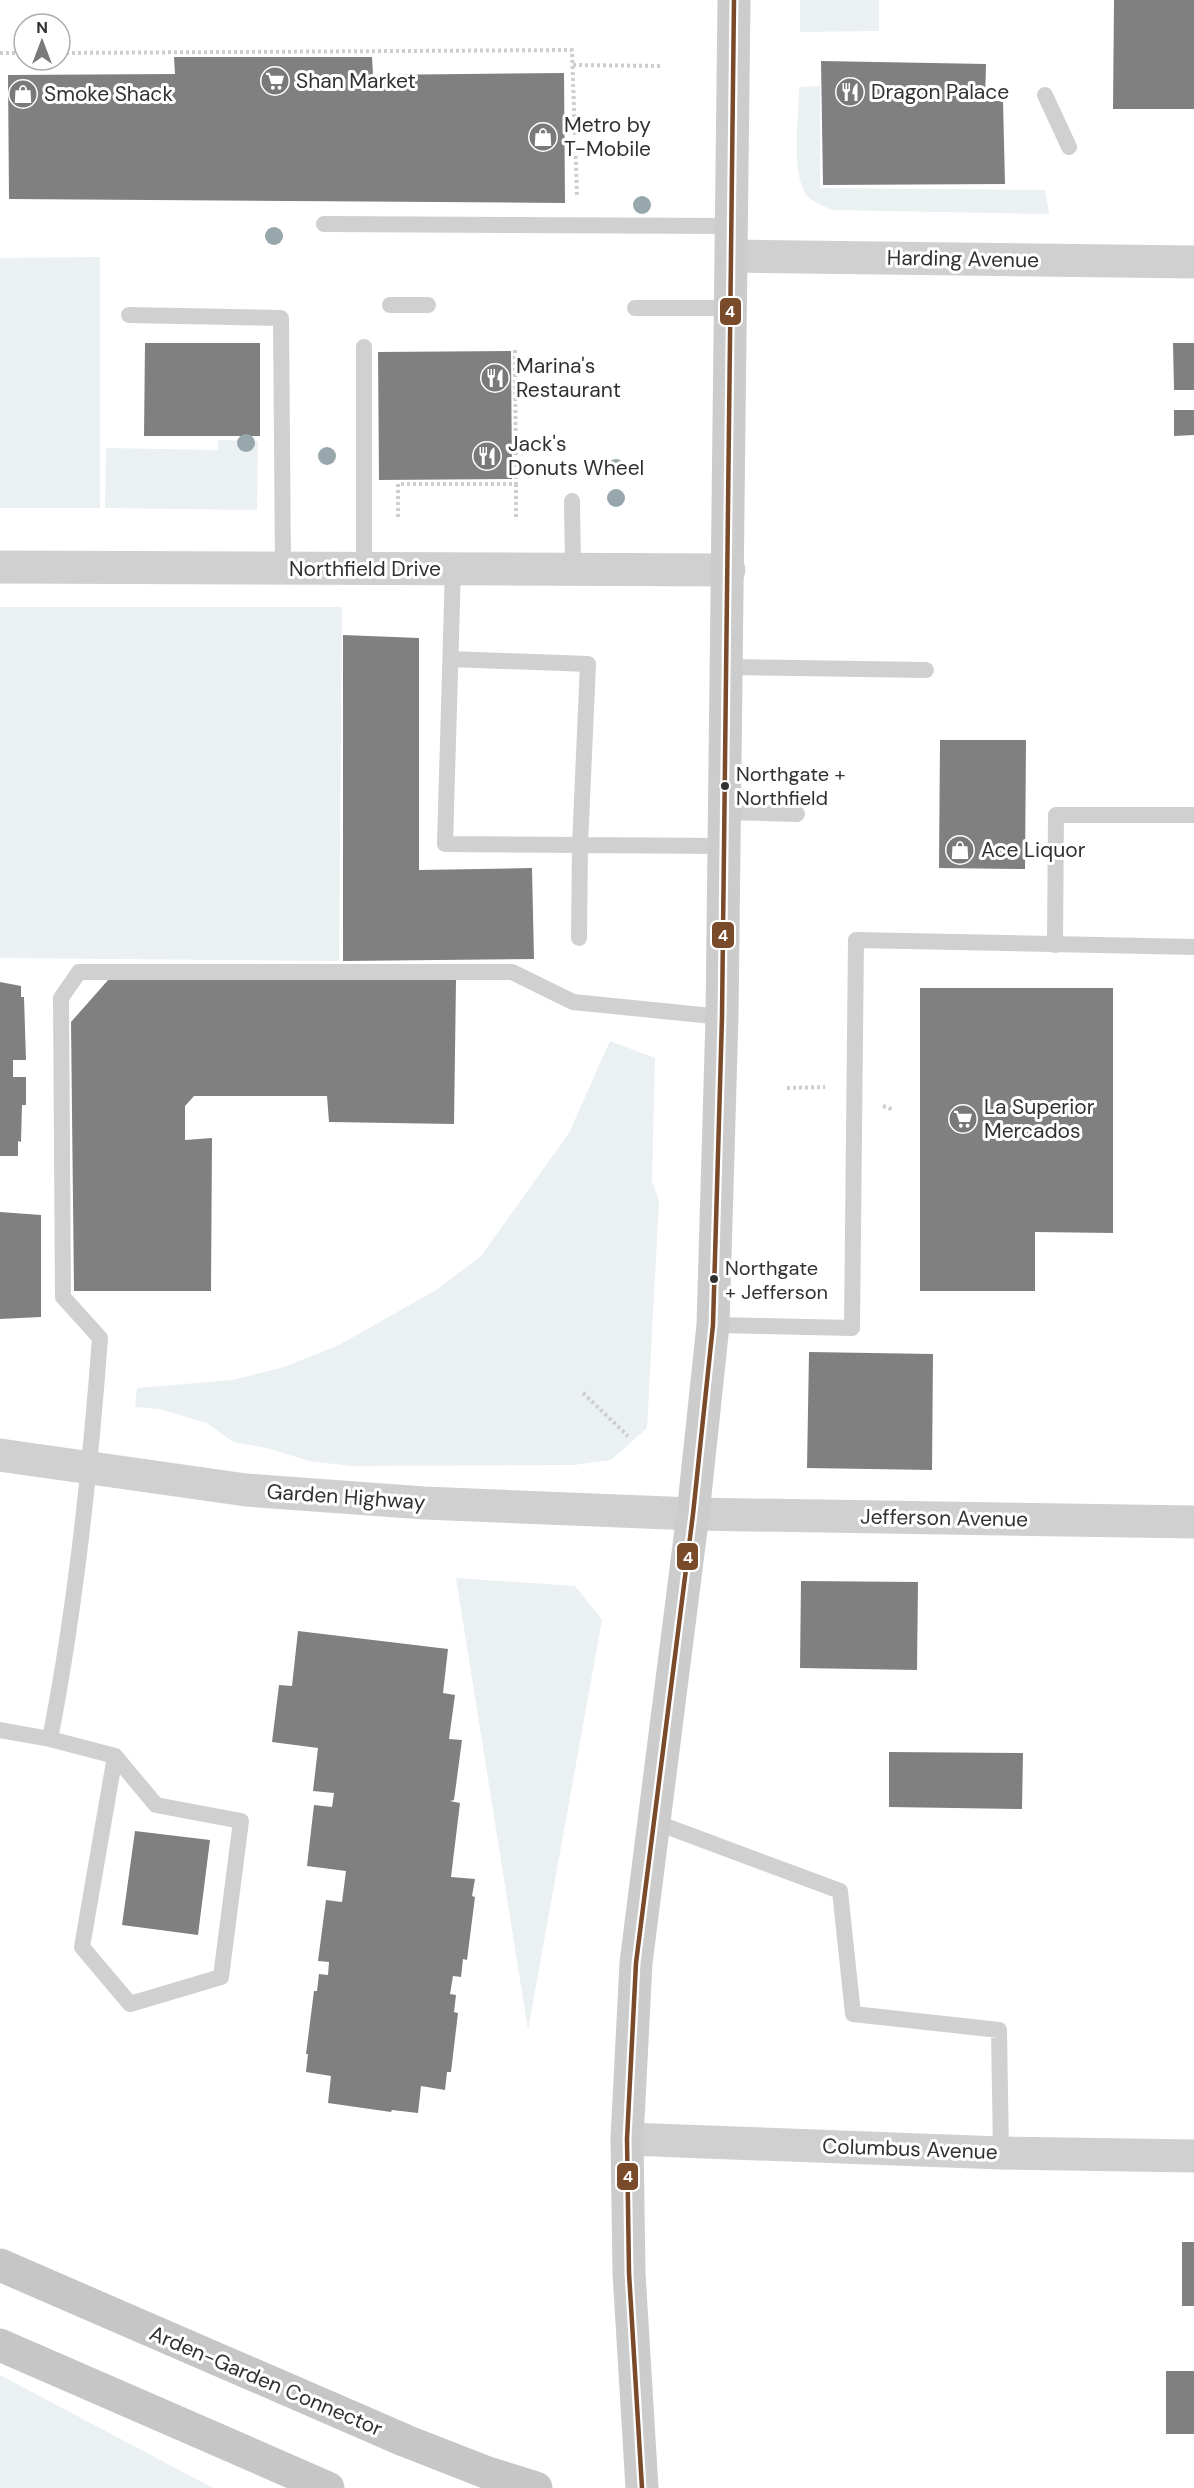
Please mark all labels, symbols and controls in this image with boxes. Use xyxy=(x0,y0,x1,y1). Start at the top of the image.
north arrow xyxy=(12,12,72,72)
text: N xyxy=(36,17,48,38)
supermarket icon: Shan Market xyxy=(259,65,291,97)
place label: Shan Market xyxy=(296,67,416,95)
restaurant icon: Dragon Palace xyxy=(834,76,866,108)
shop icon: Smoke Shack xyxy=(7,78,39,110)
place label: Dragon Palace xyxy=(871,78,1009,106)
place label: Smoke Shack xyxy=(44,80,173,108)
place label: Metro by T-Mobile xyxy=(564,111,651,163)
shop icon: Metro by T-Mobile xyxy=(527,121,559,153)
street label: Harding Avenue xyxy=(887,244,1039,274)
line badge: 4 xyxy=(719,297,742,326)
text: 4 xyxy=(725,301,735,322)
place label: Marina's Restaurant xyxy=(516,352,621,404)
restaurant icon: Marina's Restaurant xyxy=(479,362,511,394)
place label: Jack's Donuts Wheel xyxy=(508,430,644,482)
restaurant icon: Jack's Donuts Wheel xyxy=(471,440,503,472)
street label: Northfield Drive xyxy=(289,555,441,583)
place label: Northgate + Northfield xyxy=(736,761,845,811)
marker: Northgate + Northfield xyxy=(719,780,731,792)
shop icon: Ace Liquor xyxy=(944,834,976,866)
place label: Ace Liquor xyxy=(981,836,1086,864)
line badge: 4 xyxy=(711,921,735,949)
text: 4 xyxy=(718,925,728,946)
place label: La Superior Mercados xyxy=(984,1093,1095,1145)
supermarket icon: La Superior Mercados xyxy=(947,1103,979,1135)
place label: Northgate + Jefferson xyxy=(725,1255,828,1305)
marker: Northgate + Jefferson xyxy=(708,1273,720,1285)
street label: Garden Highway xyxy=(266,1477,427,1517)
street label: Jefferson Avenue xyxy=(860,1503,1028,1533)
line badge: 4 xyxy=(676,1542,699,1571)
text: 4 xyxy=(683,1547,693,1568)
street label: Columbus Avenue xyxy=(822,2132,998,2166)
line badge: 4 xyxy=(616,2162,639,2191)
text: 4 xyxy=(623,2166,633,2187)
street label: Arden-Garden Connector xyxy=(145,2319,387,2443)

